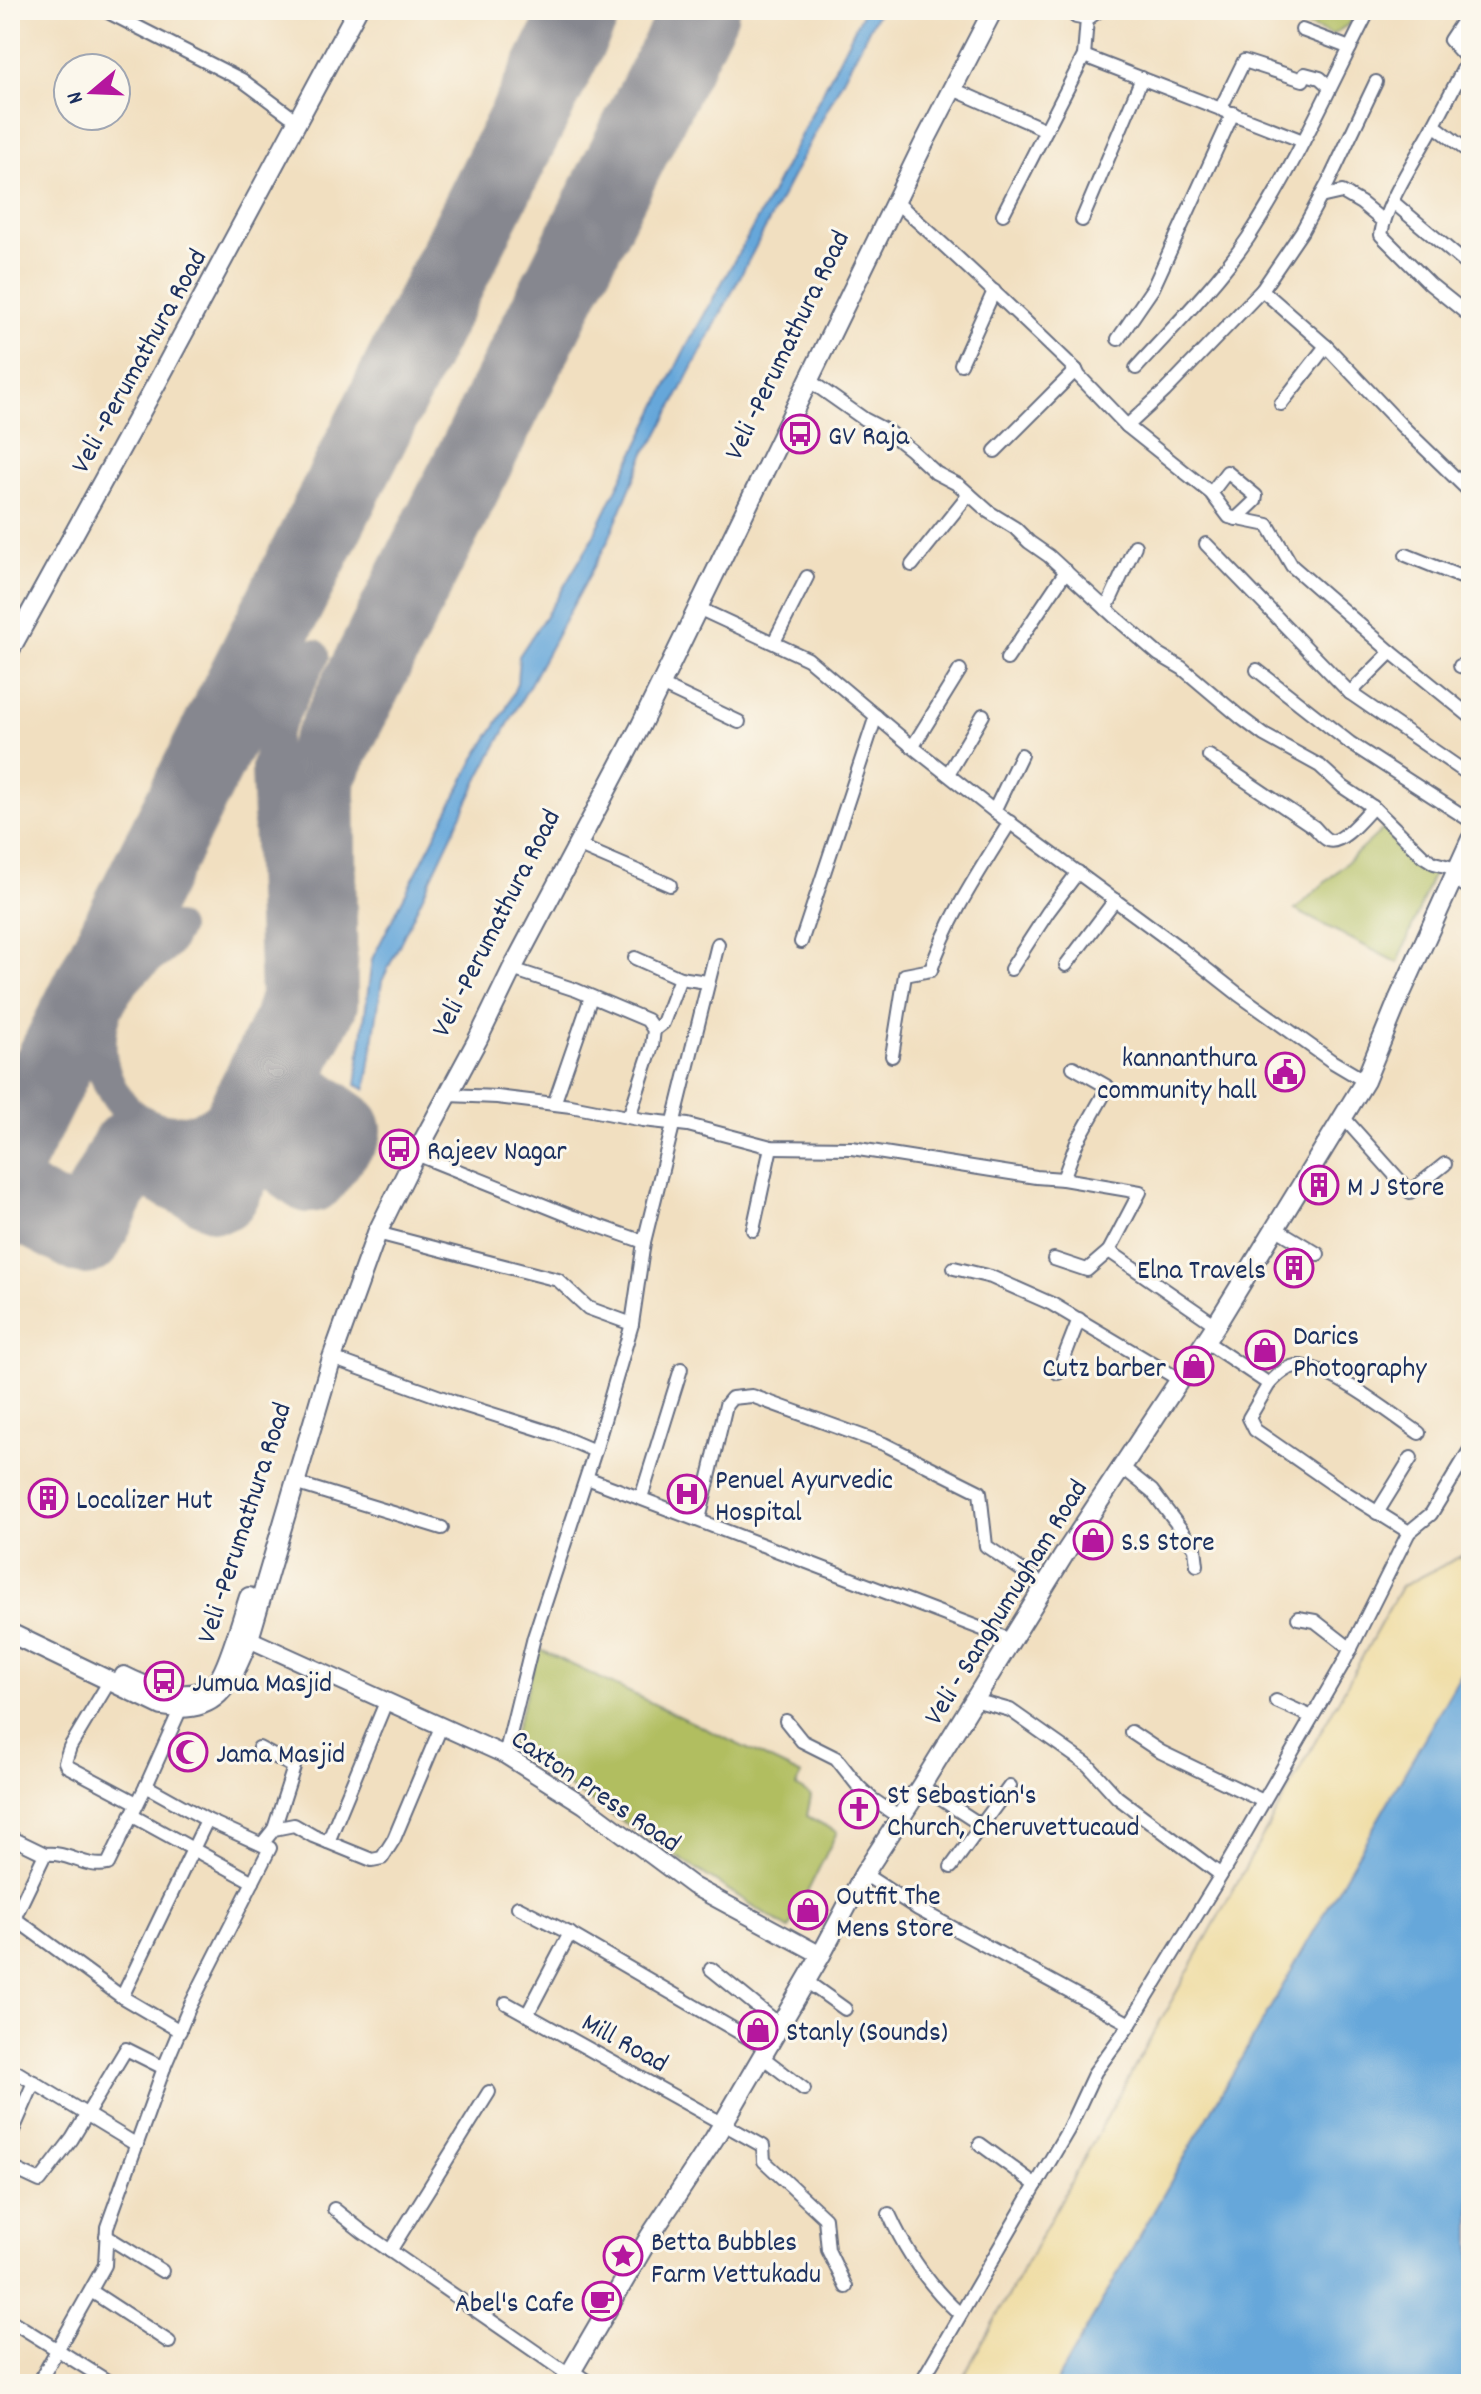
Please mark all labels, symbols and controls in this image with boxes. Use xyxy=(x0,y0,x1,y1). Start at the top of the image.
north arrow xyxy=(52,52,132,132)
text: N xyxy=(60,87,93,108)
street label: Veli -Perumathura Road xyxy=(717,225,862,468)
street label: Veli -Perumathura Road xyxy=(63,243,220,482)
bus stop icon: GV Raja xyxy=(779,413,821,455)
place label: GV Raja xyxy=(828,419,910,459)
street label: Veli -Perumathura Road xyxy=(424,803,573,1045)
place label: kannanthura community hall xyxy=(1097,1041,1258,1113)
public building icon: kannanthura community hall xyxy=(1264,1051,1306,1093)
bus stop icon: Rajeev Nagar xyxy=(378,1128,420,1170)
place label: Rajeev Nagar xyxy=(427,1134,567,1174)
building icon: M J Store xyxy=(1298,1164,1340,1206)
place label: M J Store xyxy=(1347,1170,1444,1210)
building icon: Elna Travels xyxy=(1273,1247,1315,1289)
place label: Elna Travels xyxy=(1137,1253,1266,1293)
place label: Darics Photography xyxy=(1293,1319,1427,1391)
shop icon: Darics Photography xyxy=(1244,1329,1286,1371)
shop icon: Cutz barber xyxy=(1173,1345,1215,1387)
place label: Cutz barber xyxy=(1042,1351,1167,1391)
street label: Veli -Perumathura Road xyxy=(189,1398,305,1649)
place label: Penuel Ayurvedic Hospital xyxy=(715,1463,893,1535)
hospital icon: Penuel Ayurvedic Hospital xyxy=(666,1473,708,1515)
street label: Veli - Sanghumugham Road xyxy=(916,1473,1100,1734)
building icon: Localizer Hut xyxy=(27,1477,69,1519)
place label: Localizer Hut xyxy=(76,1483,213,1523)
shop icon: S.S Store xyxy=(1072,1519,1114,1561)
place label: S.S Store xyxy=(1121,1525,1215,1565)
bus stop icon: Jumua Masjid xyxy=(143,1660,185,1702)
place label: Jumua Masjid xyxy=(192,1666,332,1706)
street label: Caxton Press Road xyxy=(501,1721,687,1865)
mosque icon: Jama Masjid xyxy=(167,1731,209,1773)
place label: Jama Masjid xyxy=(216,1737,345,1777)
place label: St Sebastian's Church, Cheruvettucaud xyxy=(887,1778,1140,1850)
church icon: St Sebastian's Church, Cheruvettucaud xyxy=(838,1788,880,1830)
place label: Outfit The Mens Store xyxy=(836,1879,954,1951)
shop icon: Outfit The Mens Store xyxy=(787,1889,829,1931)
street label: Mill Road xyxy=(573,2005,674,2086)
shop icon: Stanly (Sounds) xyxy=(737,2009,779,2051)
place label: Stanly (Sounds) xyxy=(786,2015,948,2055)
place label: Betta Bubbles Farm Vettukadu xyxy=(651,2225,821,2297)
place icon: Betta Bubbles Farm Vettukadu xyxy=(602,2235,644,2277)
cafe icon: Abel's Cafe xyxy=(581,2280,623,2322)
place label: Abel's Cafe xyxy=(455,2286,574,2326)

